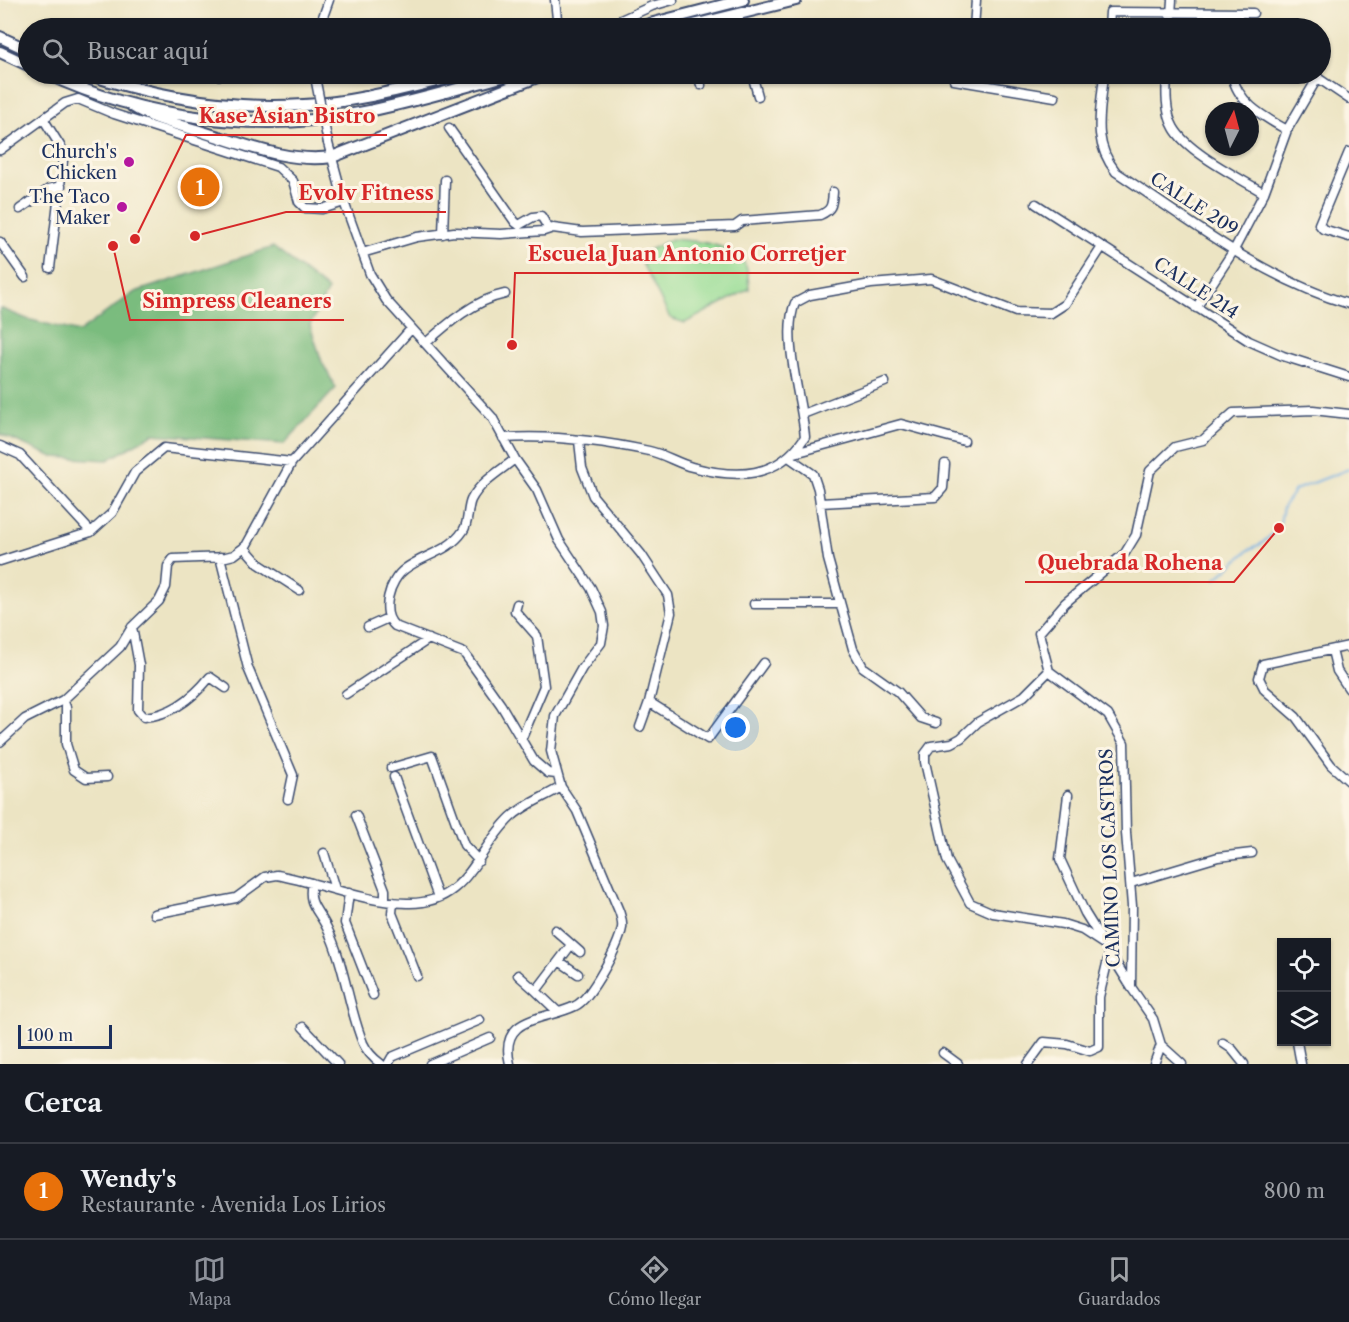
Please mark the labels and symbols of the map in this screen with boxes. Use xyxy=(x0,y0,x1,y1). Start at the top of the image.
callout: Kase Asian Bistro xyxy=(186,97,387,135)
north arrow xyxy=(1205,102,1259,156)
text: Kase Asian Bistro xyxy=(199,104,375,128)
place label: Church's Chicken xyxy=(41,141,117,184)
marker: Church's Chicken xyxy=(122,155,136,169)
pin: 1 xyxy=(180,164,220,210)
street label: CALLE 209 xyxy=(1146,167,1242,241)
callout: Evolv Fitness xyxy=(286,174,446,212)
text: Evolv Fitness xyxy=(298,181,434,205)
place label: The Taco Maker xyxy=(29,186,110,229)
marker: The Taco Maker xyxy=(115,200,129,214)
callout: Escuela Juan Antonio Corretjer xyxy=(515,235,859,273)
text: Escuela Juan Antonio Corretjer xyxy=(528,242,847,266)
street label: CALLE 214 xyxy=(1150,253,1242,323)
callout: Simpress Cleaners xyxy=(130,282,344,320)
text: Simpress Cleaners xyxy=(142,289,332,313)
callout: Quebrada Rohena xyxy=(1025,544,1234,582)
text: Quebrada Rohena xyxy=(1037,551,1223,575)
your location xyxy=(721,713,750,742)
street label: CAMINO LOS CASTROS xyxy=(1095,748,1125,968)
scale bar xyxy=(18,1022,112,1050)

